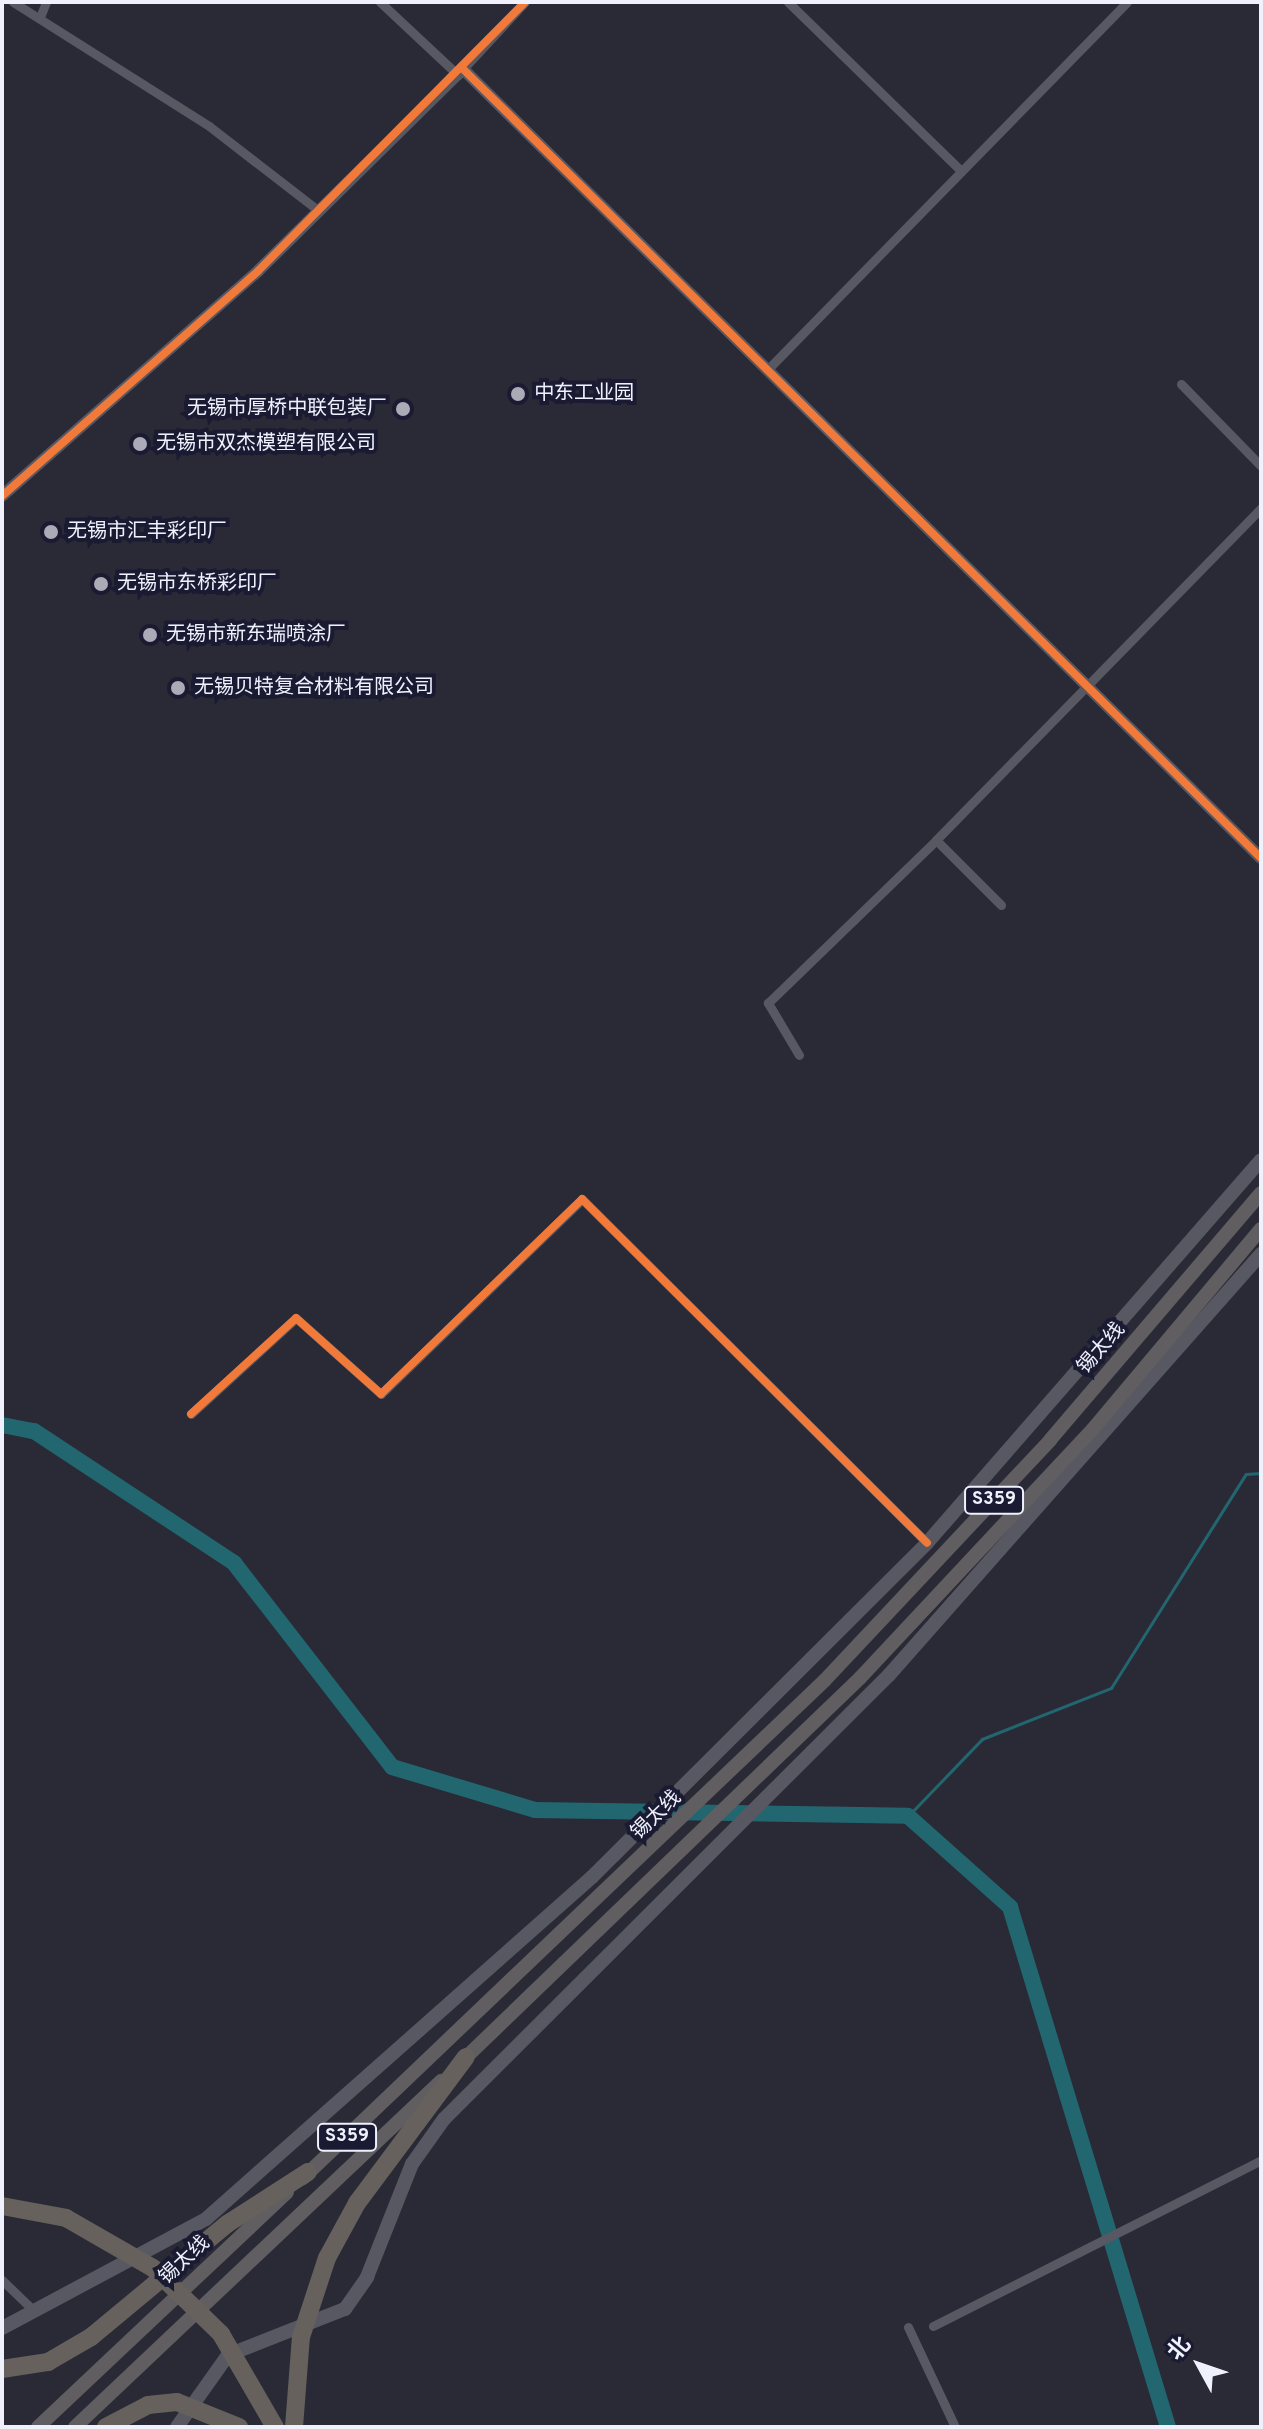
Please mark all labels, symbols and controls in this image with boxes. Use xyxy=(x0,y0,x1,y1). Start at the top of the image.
place label: 中东工业园 xyxy=(534,382,634,406)
marker: 中东工业园 xyxy=(509,385,527,403)
place label: 无锡市厚桥中联包装厂 xyxy=(187,397,387,421)
marker: 无锡市厚桥中联包装厂 xyxy=(394,400,412,418)
place label: 无锡市双杰模塑有限公司 xyxy=(156,432,376,456)
marker: 无锡市双杰模塑有限公司 xyxy=(131,435,149,453)
place label: 无锡市汇丰彩印厂 xyxy=(67,520,227,544)
marker: 无锡市汇丰彩印厂 xyxy=(42,523,60,541)
place label: 无锡市东桥彩印厂 xyxy=(117,572,277,596)
marker: 无锡市东桥彩印厂 xyxy=(92,575,110,593)
place label: 无锡市新东瑞喷涂厂 xyxy=(166,623,346,647)
marker: 无锡市新东瑞喷涂厂 xyxy=(141,626,159,644)
place label: 无锡贝特复合材料有限公司 xyxy=(194,676,434,700)
marker: 无锡贝特复合材料有限公司 xyxy=(169,679,187,697)
street label: 锡太线 xyxy=(1073,1318,1131,1380)
road number: S359 xyxy=(964,1486,1024,1514)
street label: 锡太线 xyxy=(627,1787,687,1845)
road number: S359 xyxy=(317,2123,377,2151)
street label: 锡太线 xyxy=(155,2232,215,2290)
north arrow xyxy=(1159,2325,1239,2405)
text: 北 xyxy=(1163,2332,1198,2366)

